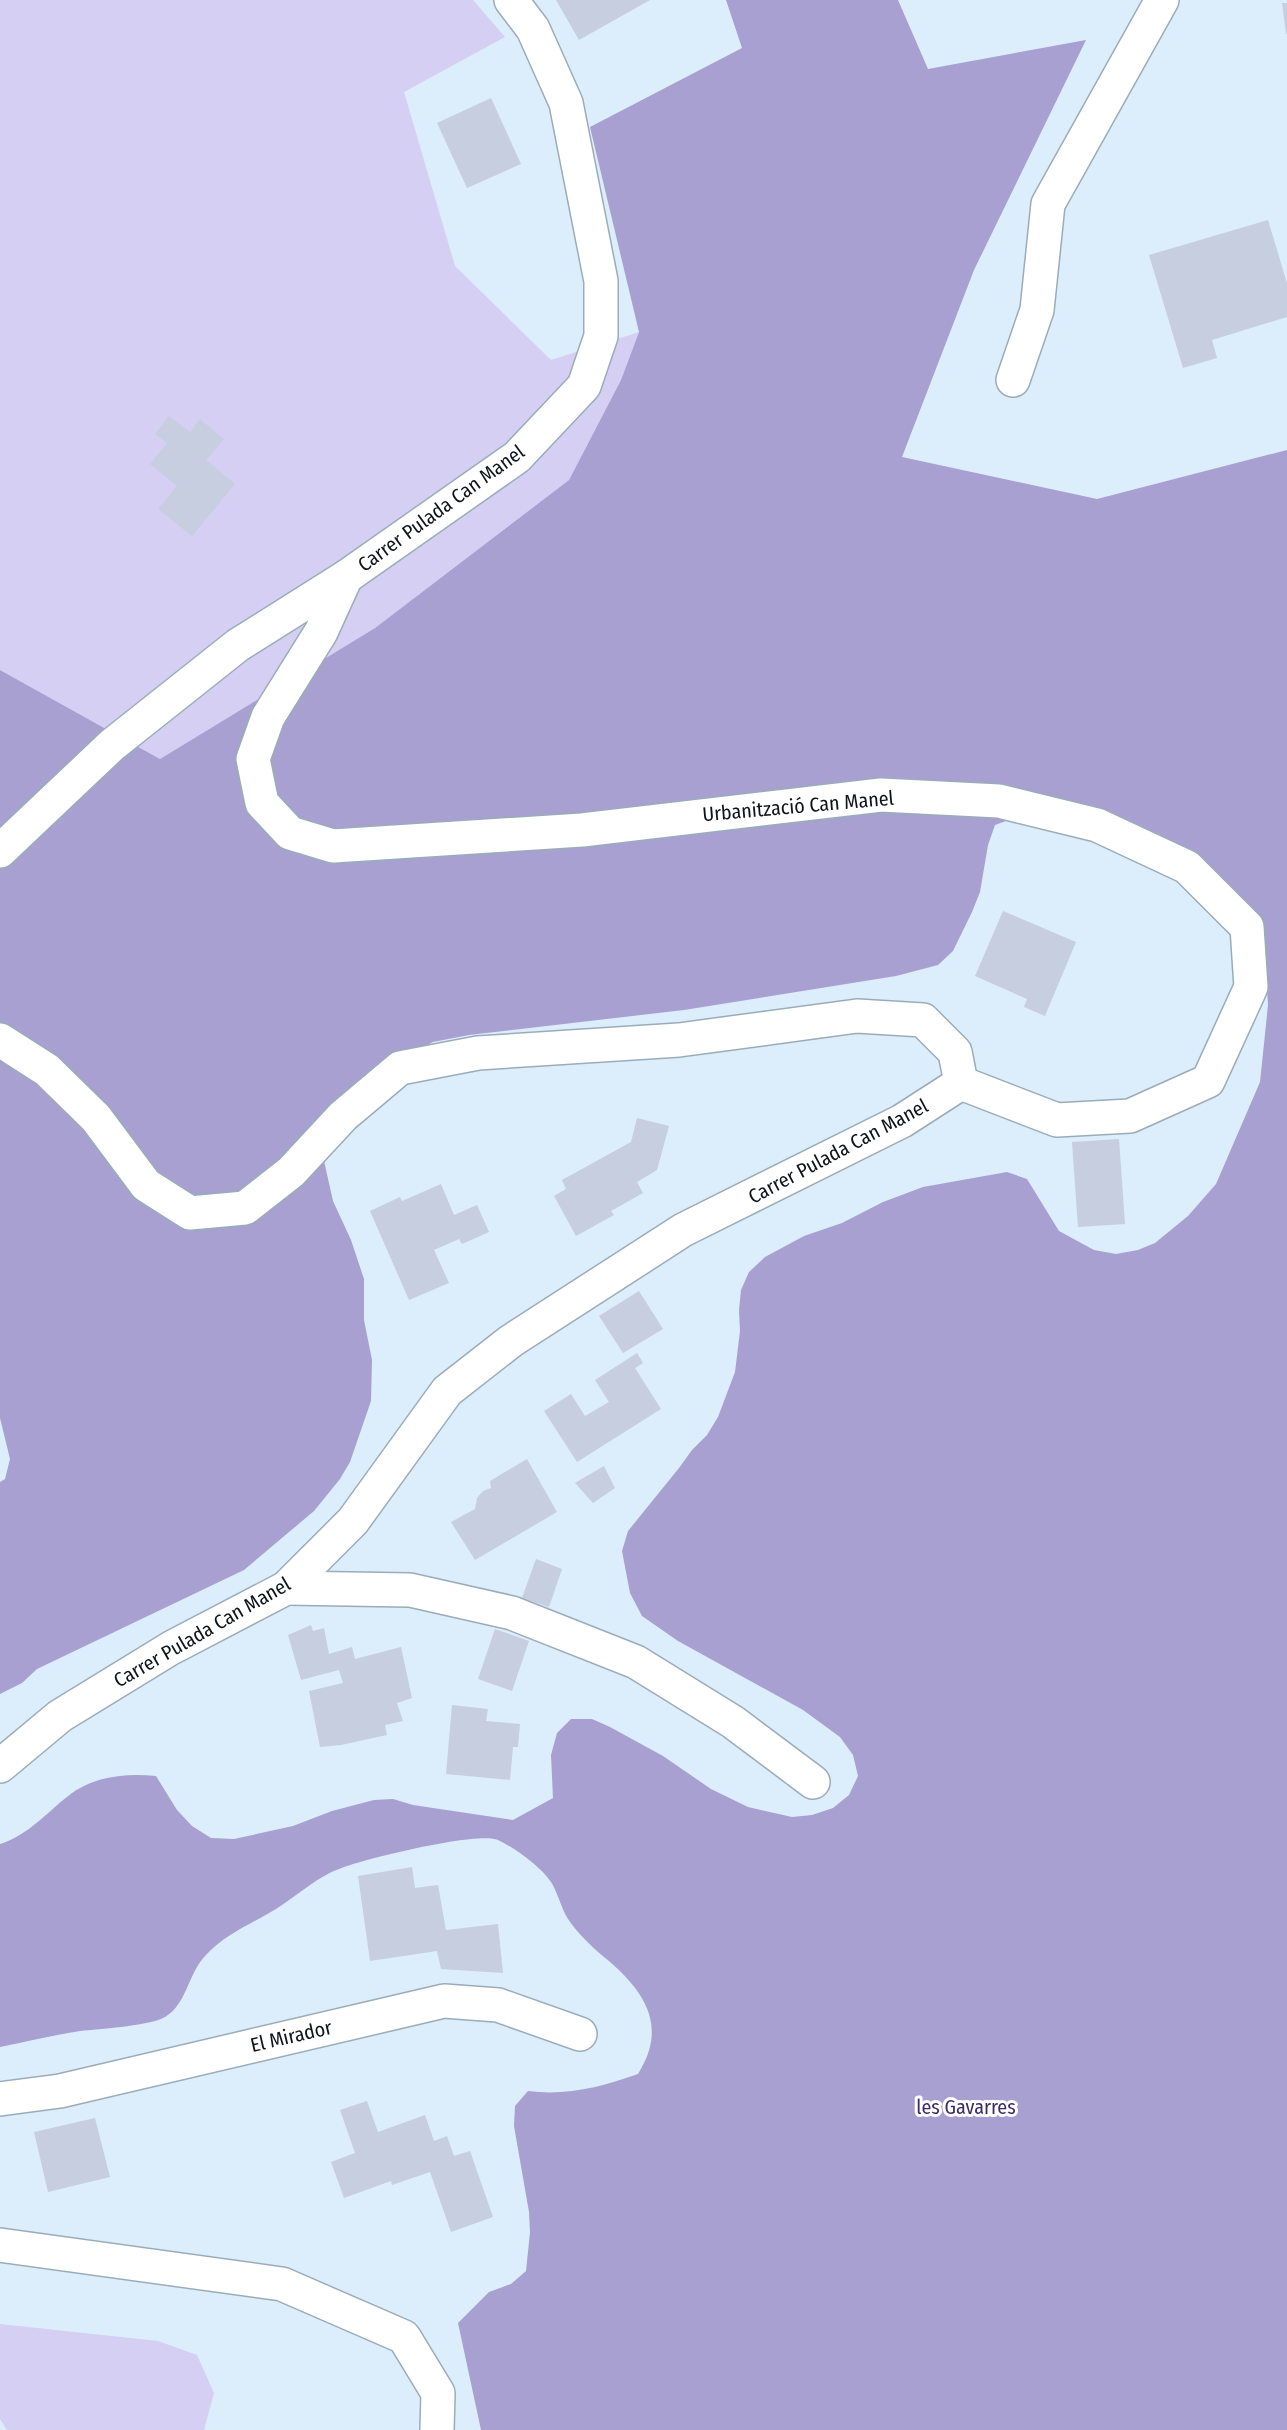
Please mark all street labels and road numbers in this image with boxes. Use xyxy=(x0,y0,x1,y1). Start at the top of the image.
street label: Carrer Pulada Can Manel xyxy=(353,439,529,577)
street label: Urbanització Can Manel xyxy=(701,786,895,826)
street label: Carrer Pulada Can Manel xyxy=(744,1093,932,1209)
street label: Carrer Pulada Can Manel xyxy=(109,1572,295,1692)
street label: El Mirador xyxy=(248,2015,334,2057)

